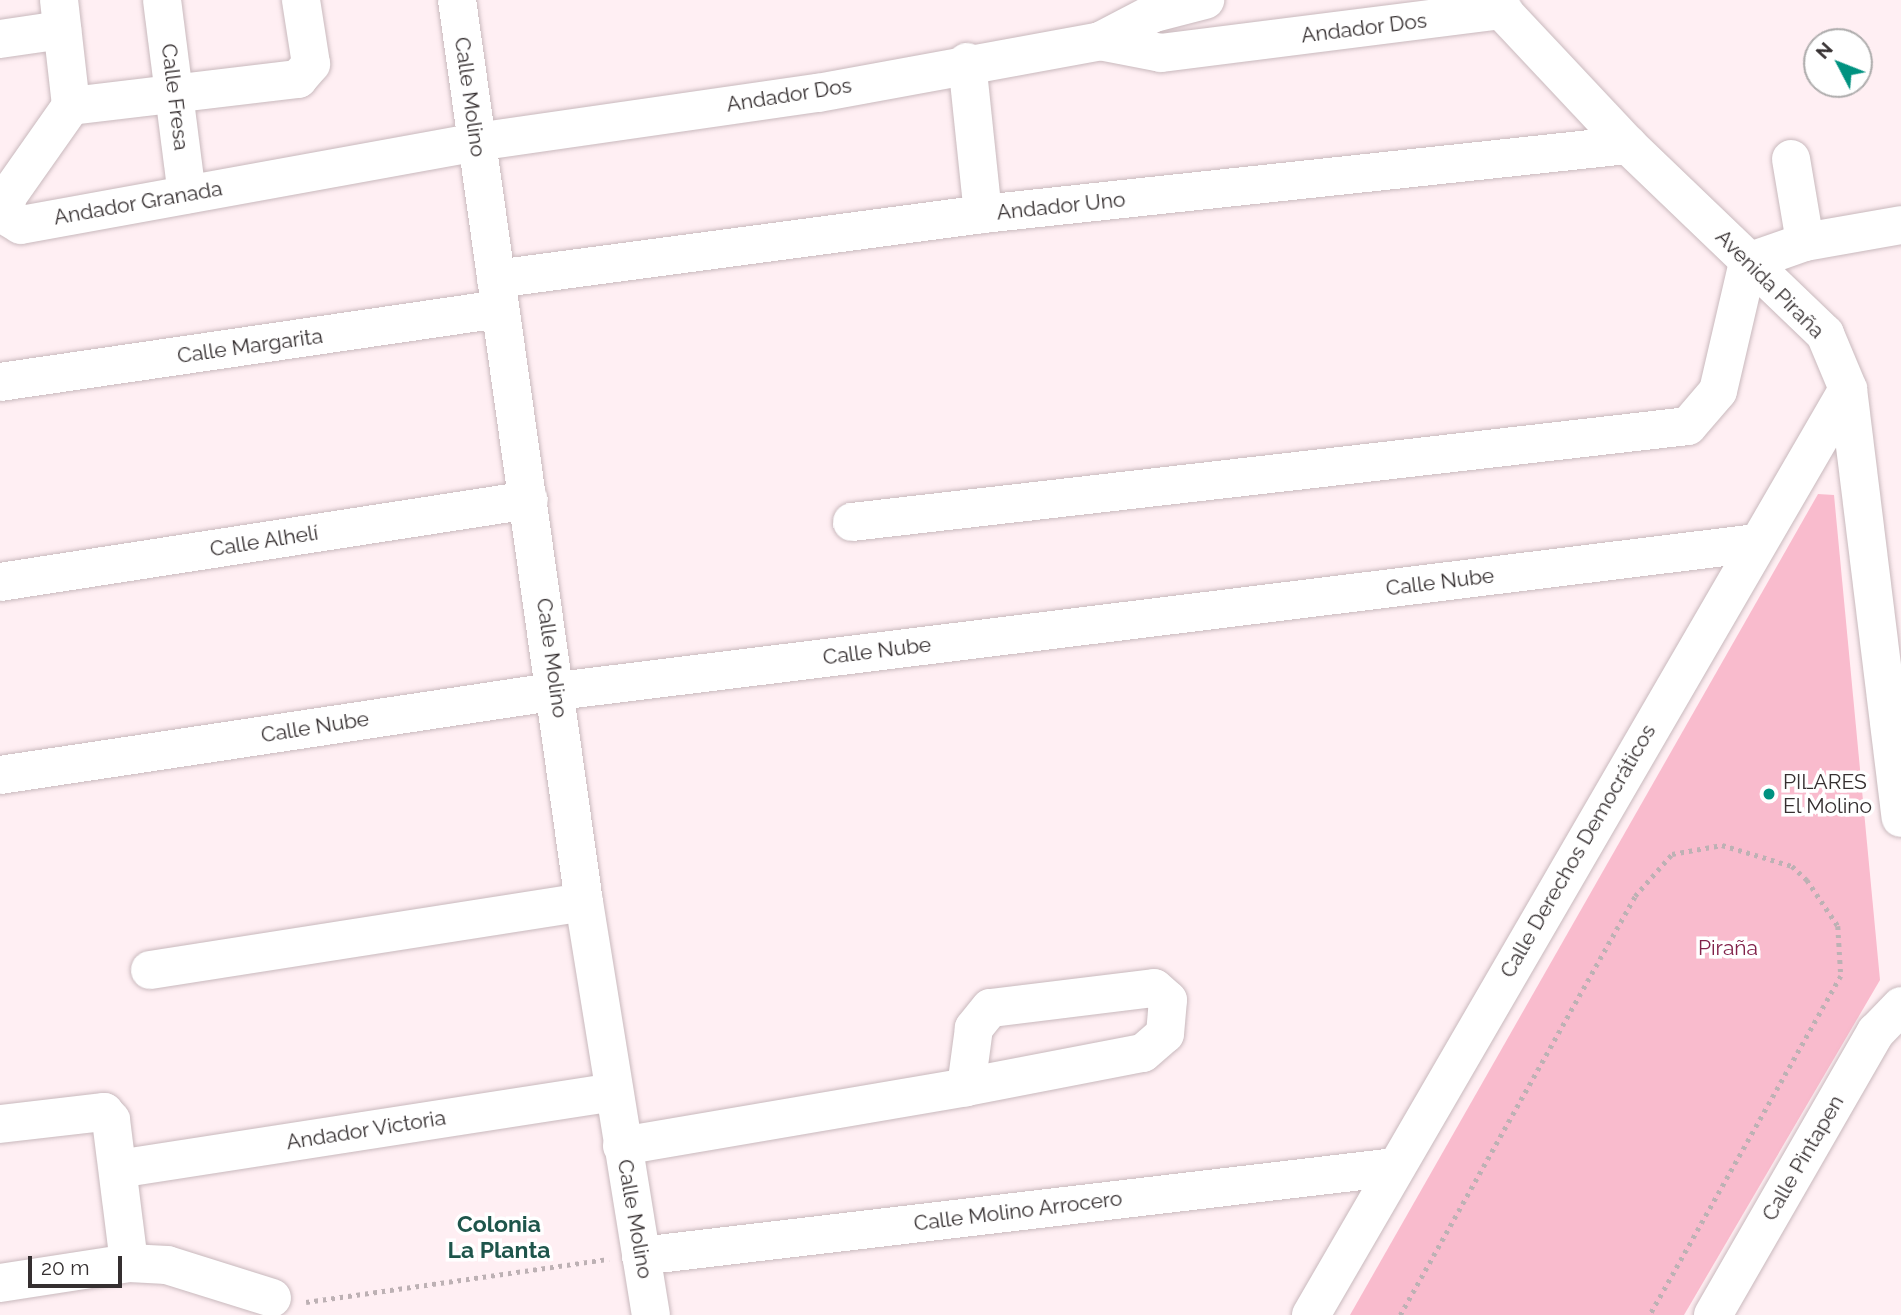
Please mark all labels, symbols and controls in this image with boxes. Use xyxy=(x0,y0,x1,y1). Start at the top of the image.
street label: Andador Dos xyxy=(1299,8,1429,48)
north arrow xyxy=(1803,28,1873,98)
street label: Calle Molino xyxy=(449,35,491,159)
text: N xyxy=(1811,38,1837,63)
street label: Calle Fresa xyxy=(156,42,194,152)
street label: Andador Dos xyxy=(724,73,854,117)
street label: Andador Granada xyxy=(51,176,225,230)
street label: Andador Uno xyxy=(995,187,1127,225)
street label: Avenida Piraña xyxy=(1710,224,1830,344)
street label: Calle Margarita xyxy=(176,323,324,369)
street label: Calle Alhelí xyxy=(208,520,320,562)
street label: Calle Nube xyxy=(1384,563,1496,601)
street label: Calle Molino xyxy=(531,596,573,720)
street label: Calle Nube xyxy=(821,632,933,670)
street label: Calle Nube xyxy=(259,706,371,748)
street label: Calle Derechos Democráticos xyxy=(1495,720,1661,982)
place label: PILARES El Molino xyxy=(1783,769,1873,819)
marker: PILARES El Molino xyxy=(1761,786,1777,802)
park label: Piraña xyxy=(1698,935,1758,961)
street label: Calle Pintapen xyxy=(1757,1091,1849,1225)
street label: Andador Victoria xyxy=(284,1105,448,1155)
street label: Calle Molino xyxy=(612,1157,658,1281)
street label: Calle Molino Arrocero xyxy=(912,1186,1124,1236)
district label: Colonia La Planta xyxy=(448,1210,550,1264)
scale bar xyxy=(32,1242,126,1286)
text: 20 m xyxy=(41,1255,89,1280)

